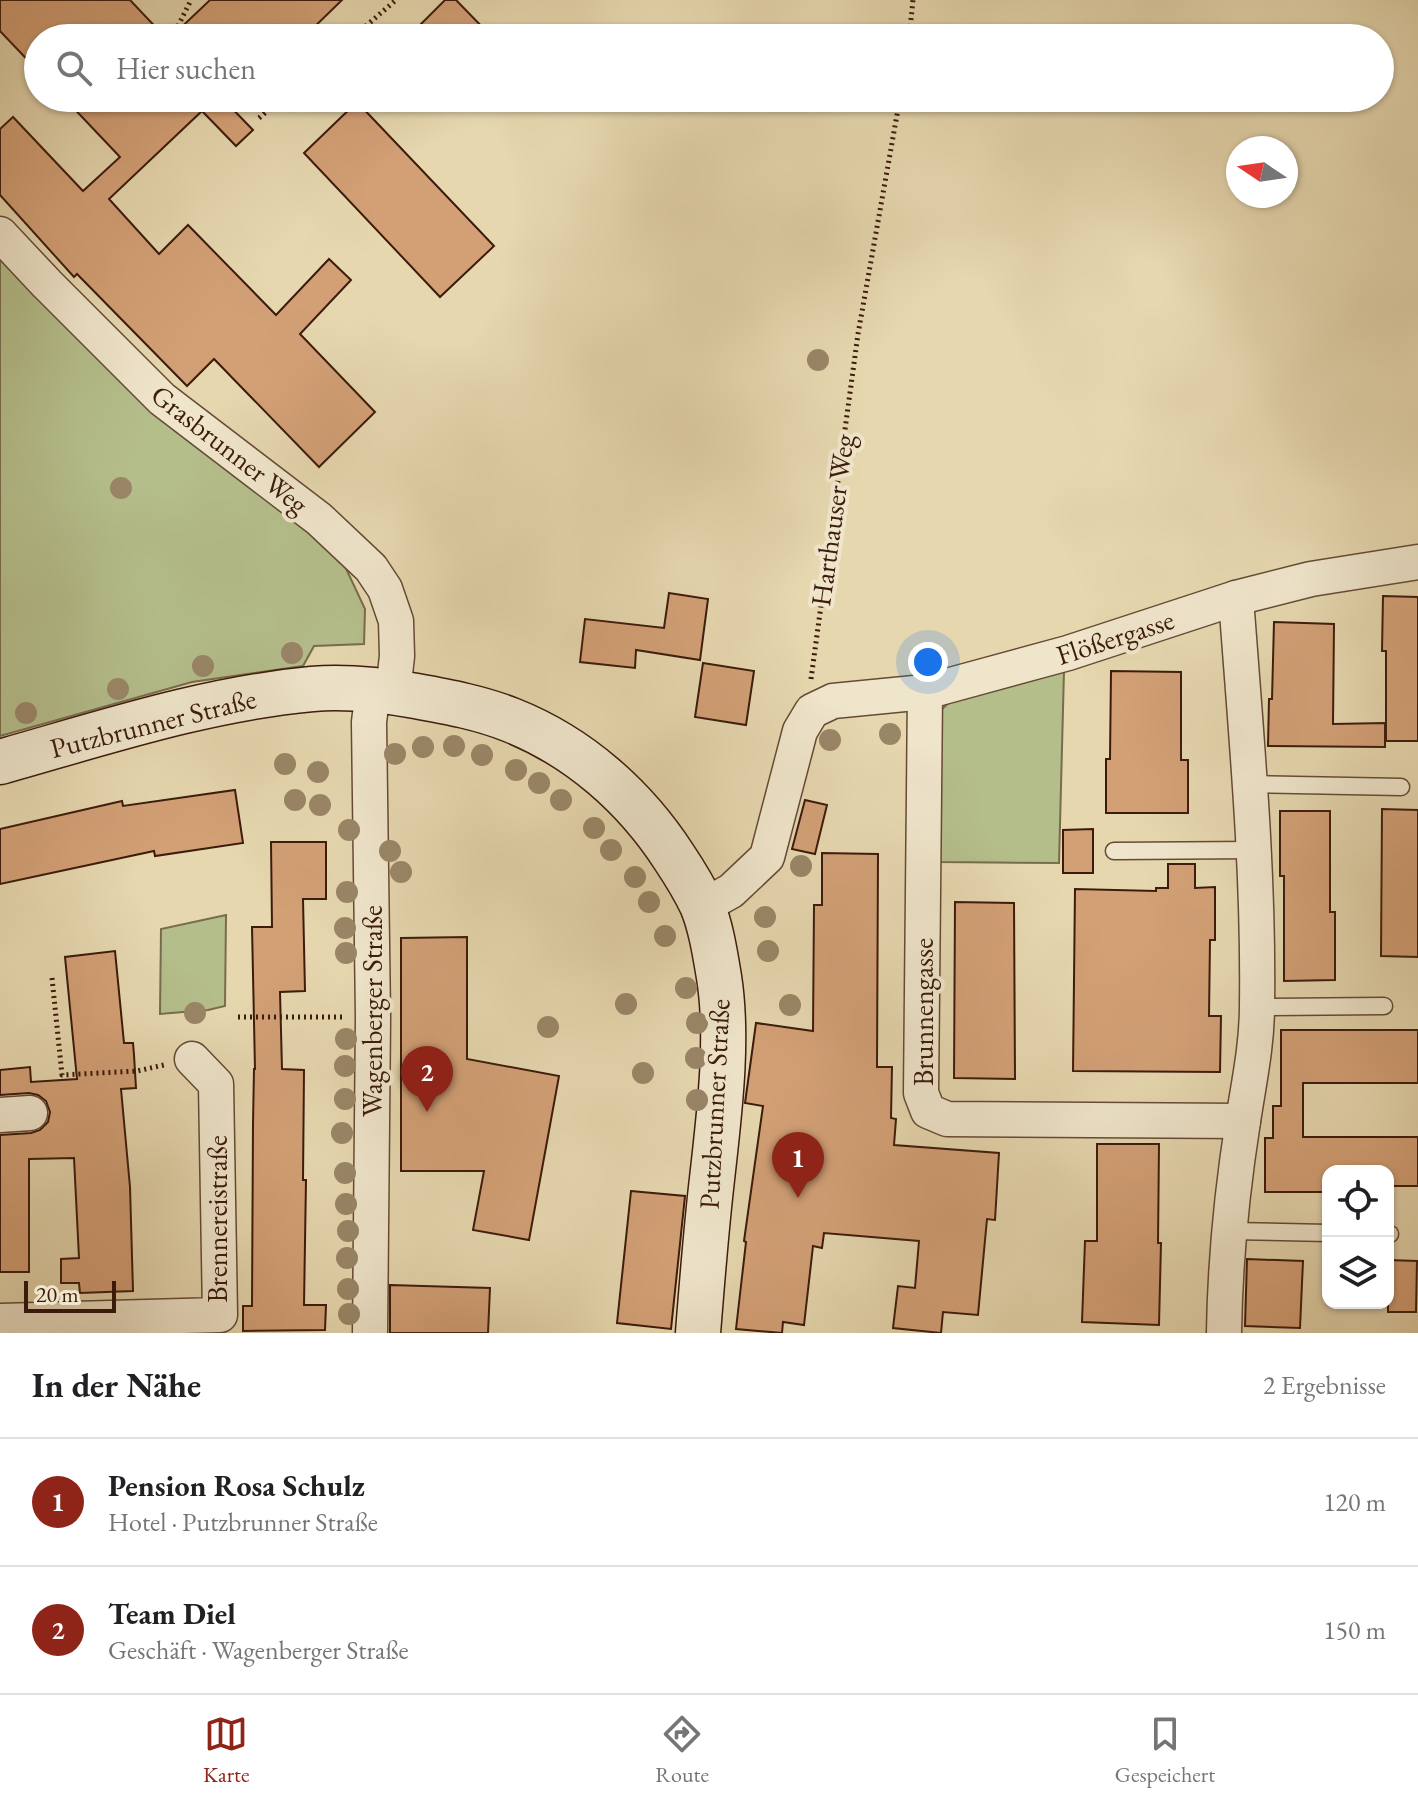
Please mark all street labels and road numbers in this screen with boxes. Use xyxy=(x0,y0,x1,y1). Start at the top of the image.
street label: Grasbrunner Weg xyxy=(144,376,317,522)
street label: Harthauser Weg xyxy=(802,431,862,608)
street label: Flößergasse xyxy=(1052,601,1178,673)
street label: Putzbrunner Straße xyxy=(46,680,260,766)
street label: Wagenberger Straße xyxy=(354,905,390,1117)
street label: Brunnengasse xyxy=(905,938,941,1086)
street label: Putzbrunner Straße xyxy=(691,998,737,1210)
street label: Brennereistraße xyxy=(199,1135,235,1303)

